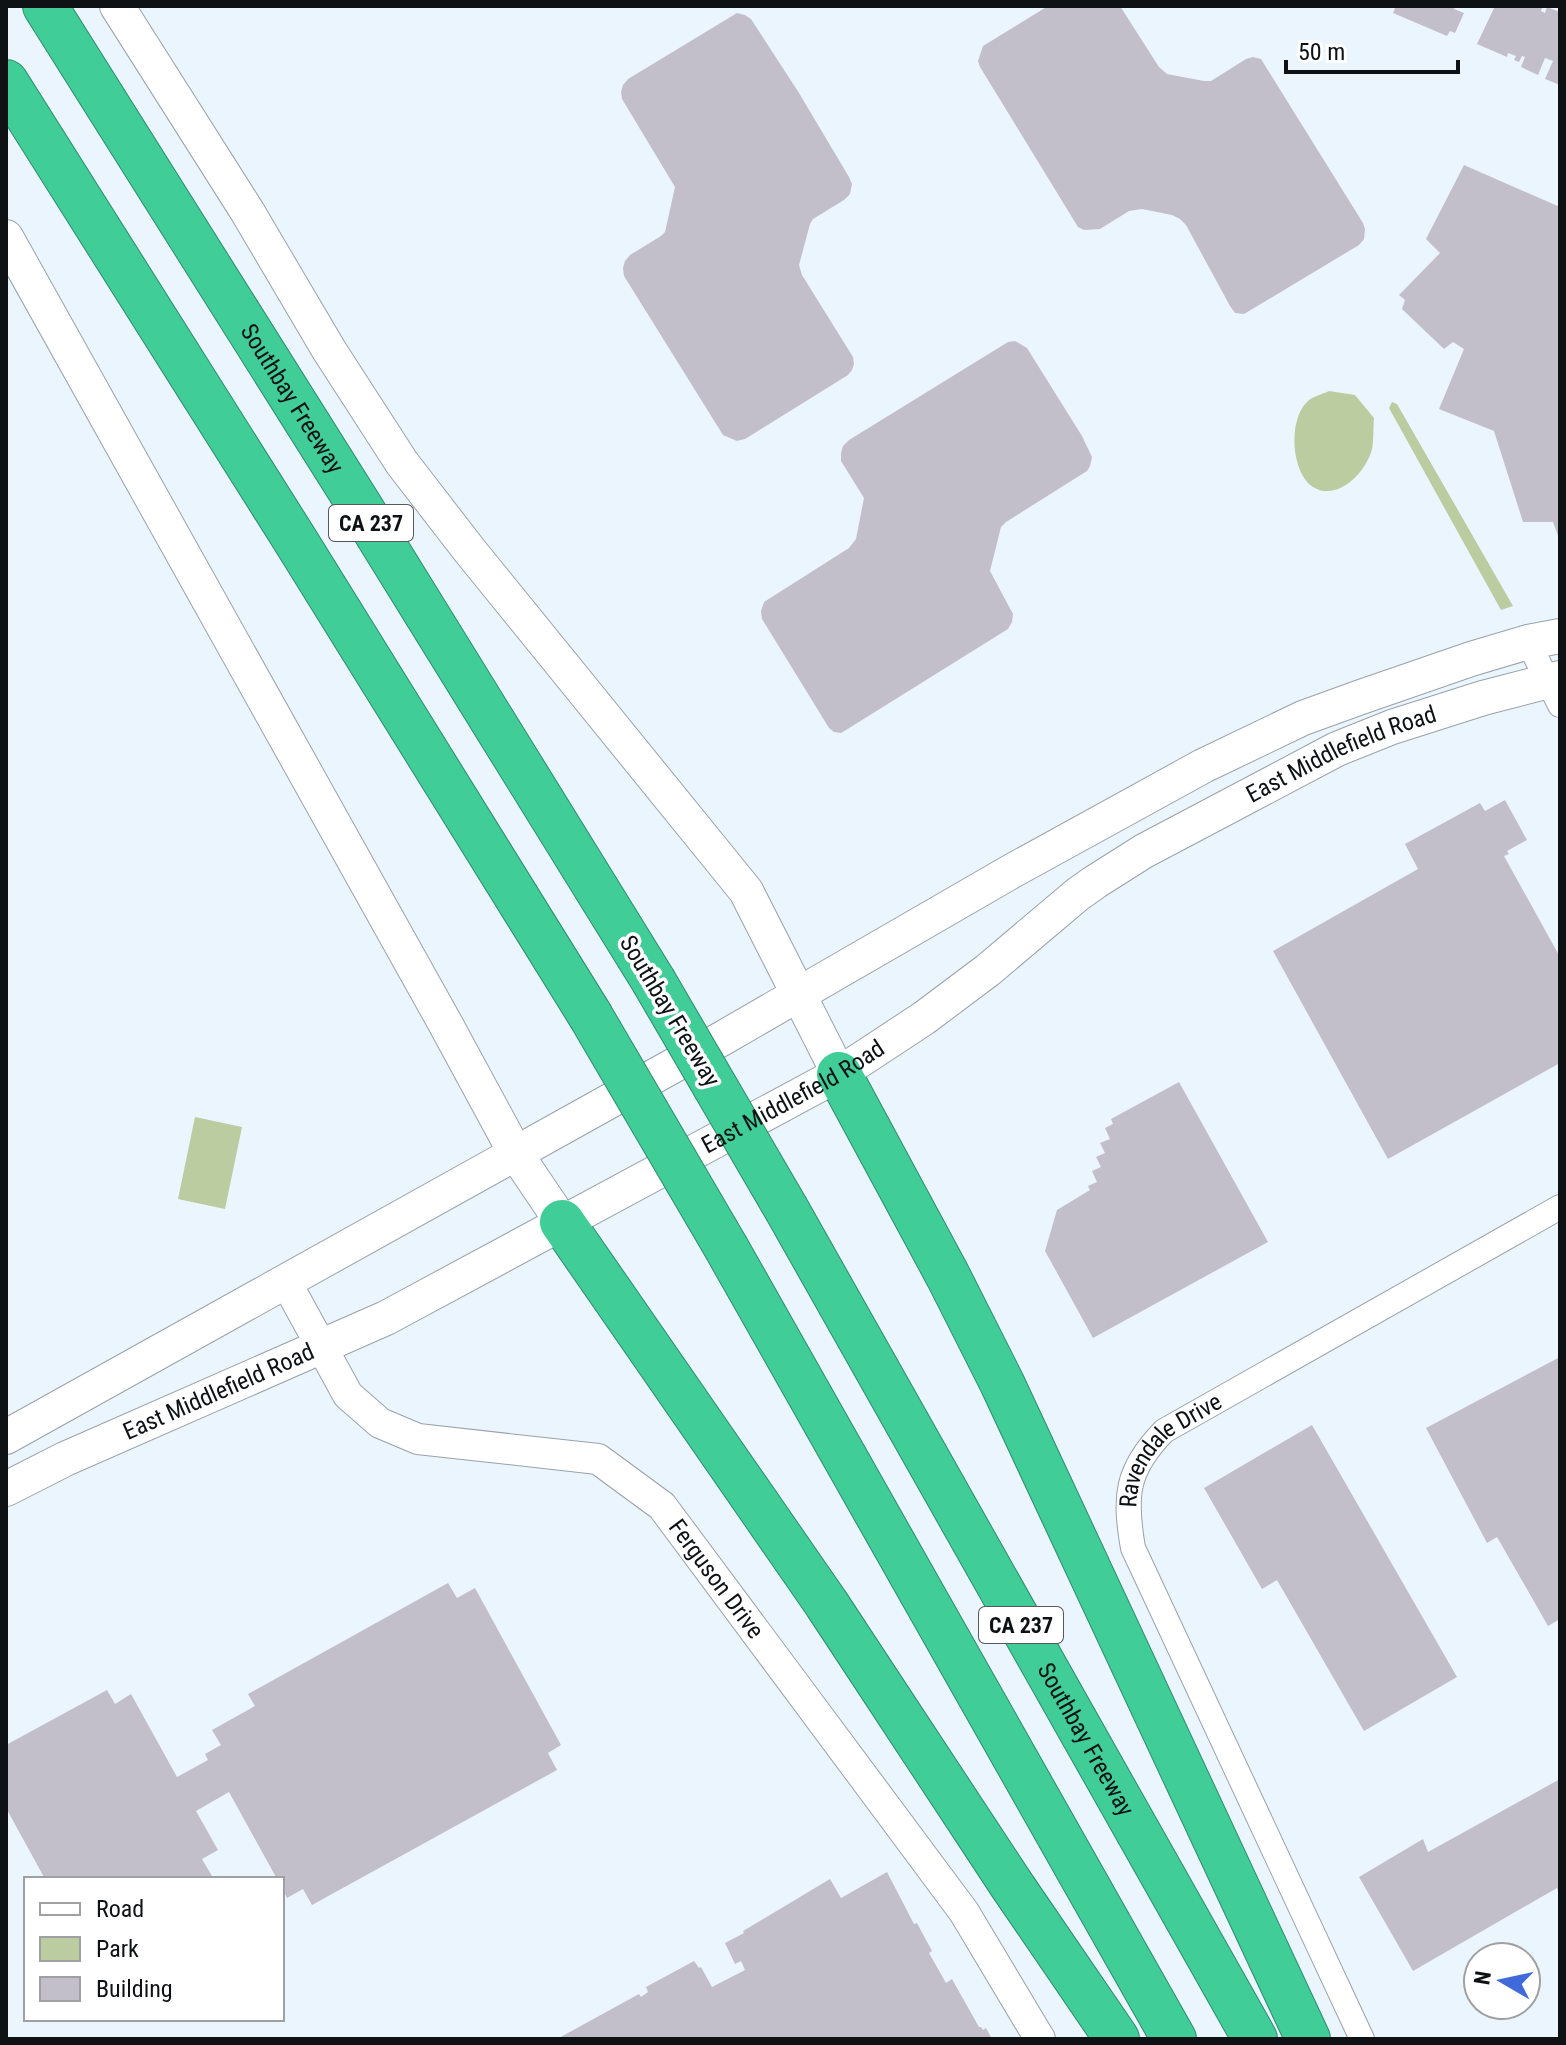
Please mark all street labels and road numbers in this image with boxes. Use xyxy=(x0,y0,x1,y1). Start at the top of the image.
street label: Southbay Freeway xyxy=(235,319,350,479)
road number: CA 237 xyxy=(329,505,413,541)
street label: East Middlefield Road xyxy=(1241,700,1440,808)
street label: Southbay Freeway xyxy=(614,930,726,1092)
street label: East Middlefield Road xyxy=(697,1034,890,1159)
street label: East Middlefield Road xyxy=(119,1337,318,1446)
street label: Ravendale Drive xyxy=(1114,1387,1227,1508)
street label: Ferguson Drive xyxy=(663,1514,770,1644)
road number: CA 237 xyxy=(979,1607,1063,1643)
street label: Southbay Freeway xyxy=(1032,1658,1140,1821)

